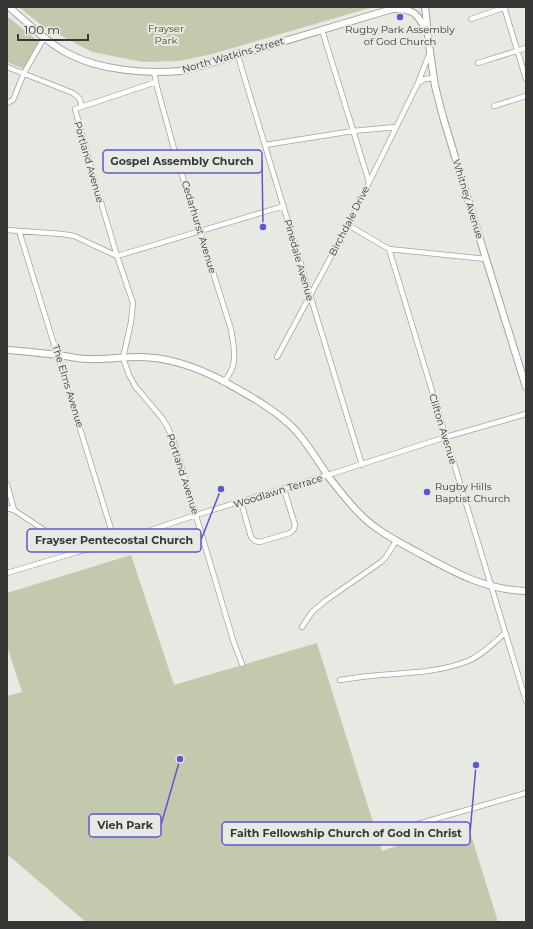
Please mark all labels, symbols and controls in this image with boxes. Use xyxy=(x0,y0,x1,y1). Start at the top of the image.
marker: Rugby Park Assembly of God Church xyxy=(395,12,405,22)
scale bar xyxy=(18,16,88,42)
text: 100 m xyxy=(24,22,60,37)
park label: Frayser Park xyxy=(148,22,184,47)
place label: Rugby Park Assembly of God Church xyxy=(345,23,455,48)
street label: North Watkins Street xyxy=(180,34,286,76)
street label: Portland Avenue xyxy=(71,120,107,204)
callout: Gospel Assembly Church xyxy=(103,150,262,173)
text: Gospel Assembly Church xyxy=(110,154,254,168)
street label: Whitney Avenue xyxy=(450,157,486,241)
street label: Cedarhurst Avenue xyxy=(179,179,219,275)
street label: Birchdale Drive xyxy=(326,184,372,258)
street label: Pinedale Avenue xyxy=(281,218,317,302)
street label: The Elms Avenue xyxy=(49,343,87,429)
street label: Clifton Avenue xyxy=(426,392,460,466)
street label: Portland Avenue xyxy=(164,432,202,516)
street label: Woodlawn Terrace xyxy=(232,471,324,511)
place label: Rugby Hills Baptist Church xyxy=(435,480,510,505)
marker: Rugby Hills Baptist Church xyxy=(422,487,432,497)
callout: Frayser Pentecostal Church xyxy=(27,529,201,552)
text: Frayser Pentecostal Church xyxy=(35,533,193,547)
callout: Vieh Park xyxy=(89,814,161,837)
text: Vieh Park xyxy=(96,818,154,832)
callout: Faith Fellowship Church of God in Christ xyxy=(222,822,470,845)
text: Faith Fellowship Church of God in Christ xyxy=(230,826,462,840)

